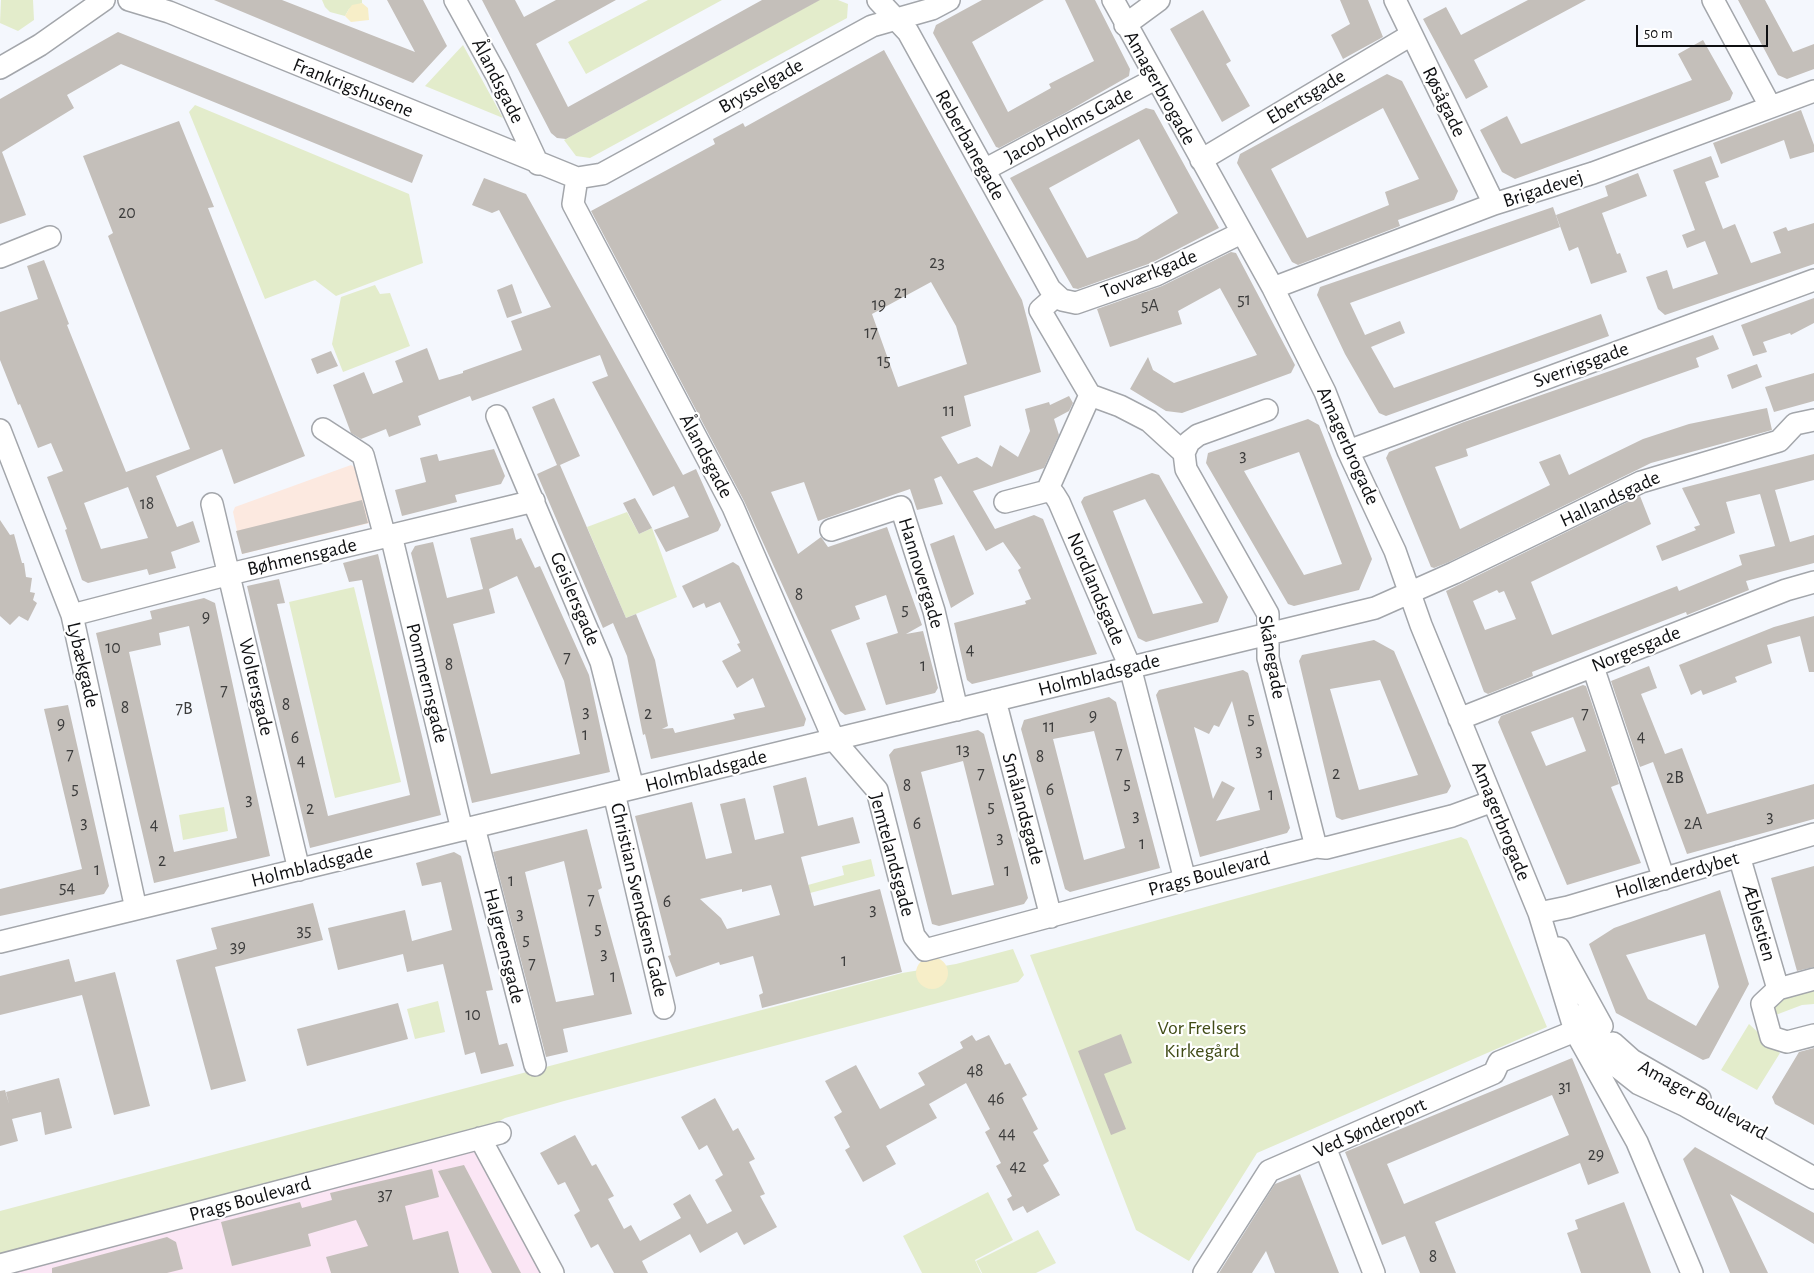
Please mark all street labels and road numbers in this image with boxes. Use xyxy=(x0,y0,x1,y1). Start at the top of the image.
street label: Amagerbrogade xyxy=(1119,27,1201,149)
street label: Ålandsgade xyxy=(466,35,530,127)
street label: Frankrigshusene xyxy=(289,53,417,123)
street label: Brysselgade xyxy=(715,53,807,119)
street label: Røsågade xyxy=(1417,63,1471,141)
street label: Ebertsgade xyxy=(1262,64,1350,130)
street label: Jacob Holms Gade xyxy=(1001,81,1137,169)
street label: Reberbanegade xyxy=(930,86,1010,204)
street label: Brigadevej xyxy=(1500,165,1586,213)
street label: Tovværkgade xyxy=(1097,244,1201,304)
street label: Sverrigsgade xyxy=(1530,337,1632,393)
street label: Amagerbrogade xyxy=(1311,383,1385,509)
street label: Ålandsgade xyxy=(674,410,738,502)
street label: Hallandsgade xyxy=(1556,465,1664,533)
street label: Hannovergade xyxy=(893,515,949,631)
street label: Nordlandsgade xyxy=(1062,529,1130,649)
street label: Bøhmensgade xyxy=(245,533,359,581)
street label: Geislersgade xyxy=(545,549,605,649)
street label: Skånegade xyxy=(1253,613,1291,701)
street label: Lybækgade xyxy=(61,620,105,710)
street label: Norgesgade xyxy=(1588,620,1684,678)
street label: Pommernsgade xyxy=(401,621,453,745)
street label: Woltersgade xyxy=(233,636,279,738)
street label: Holmbladsgade xyxy=(1036,648,1162,702)
street label: Holmbladsgade xyxy=(643,744,769,798)
street label: Smålandsgade xyxy=(997,750,1049,868)
street label: Amagerbrogade xyxy=(1466,758,1536,884)
street label: Jemtelandsgade xyxy=(864,791,920,919)
street label: Christian Svendsens Gade xyxy=(605,801,673,999)
street label: Holmbladsgade xyxy=(249,839,375,893)
street label: Prags Boulevard xyxy=(1146,846,1272,902)
street label: Hollænderdybet xyxy=(1612,846,1742,904)
street label: Æblestien xyxy=(1737,882,1781,964)
street label: Halgreensgade xyxy=(478,886,530,1006)
street label: Amager Boulevard xyxy=(1634,1055,1772,1145)
street label: Ved Sønderport xyxy=(1310,1092,1430,1164)
street label: Prags Boulevard xyxy=(187,1171,313,1227)

